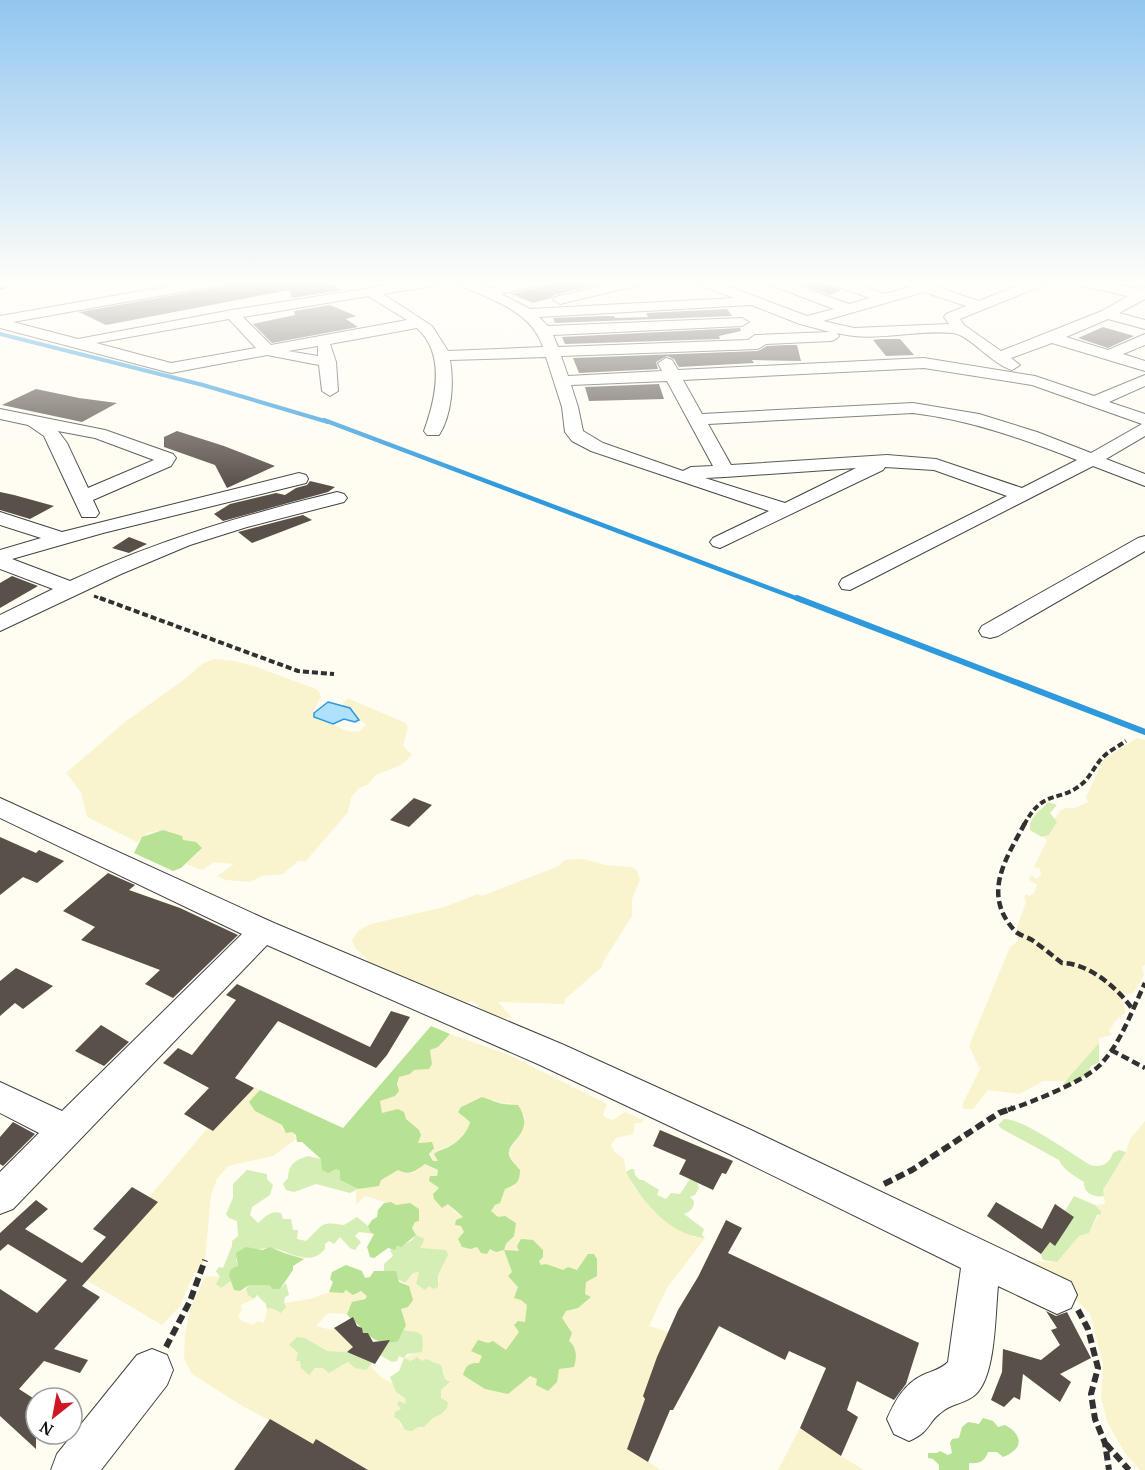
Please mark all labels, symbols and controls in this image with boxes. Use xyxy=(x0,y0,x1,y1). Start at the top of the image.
north arrow xyxy=(24,1386,84,1446)
text: N xyxy=(35,1416,57,1441)

